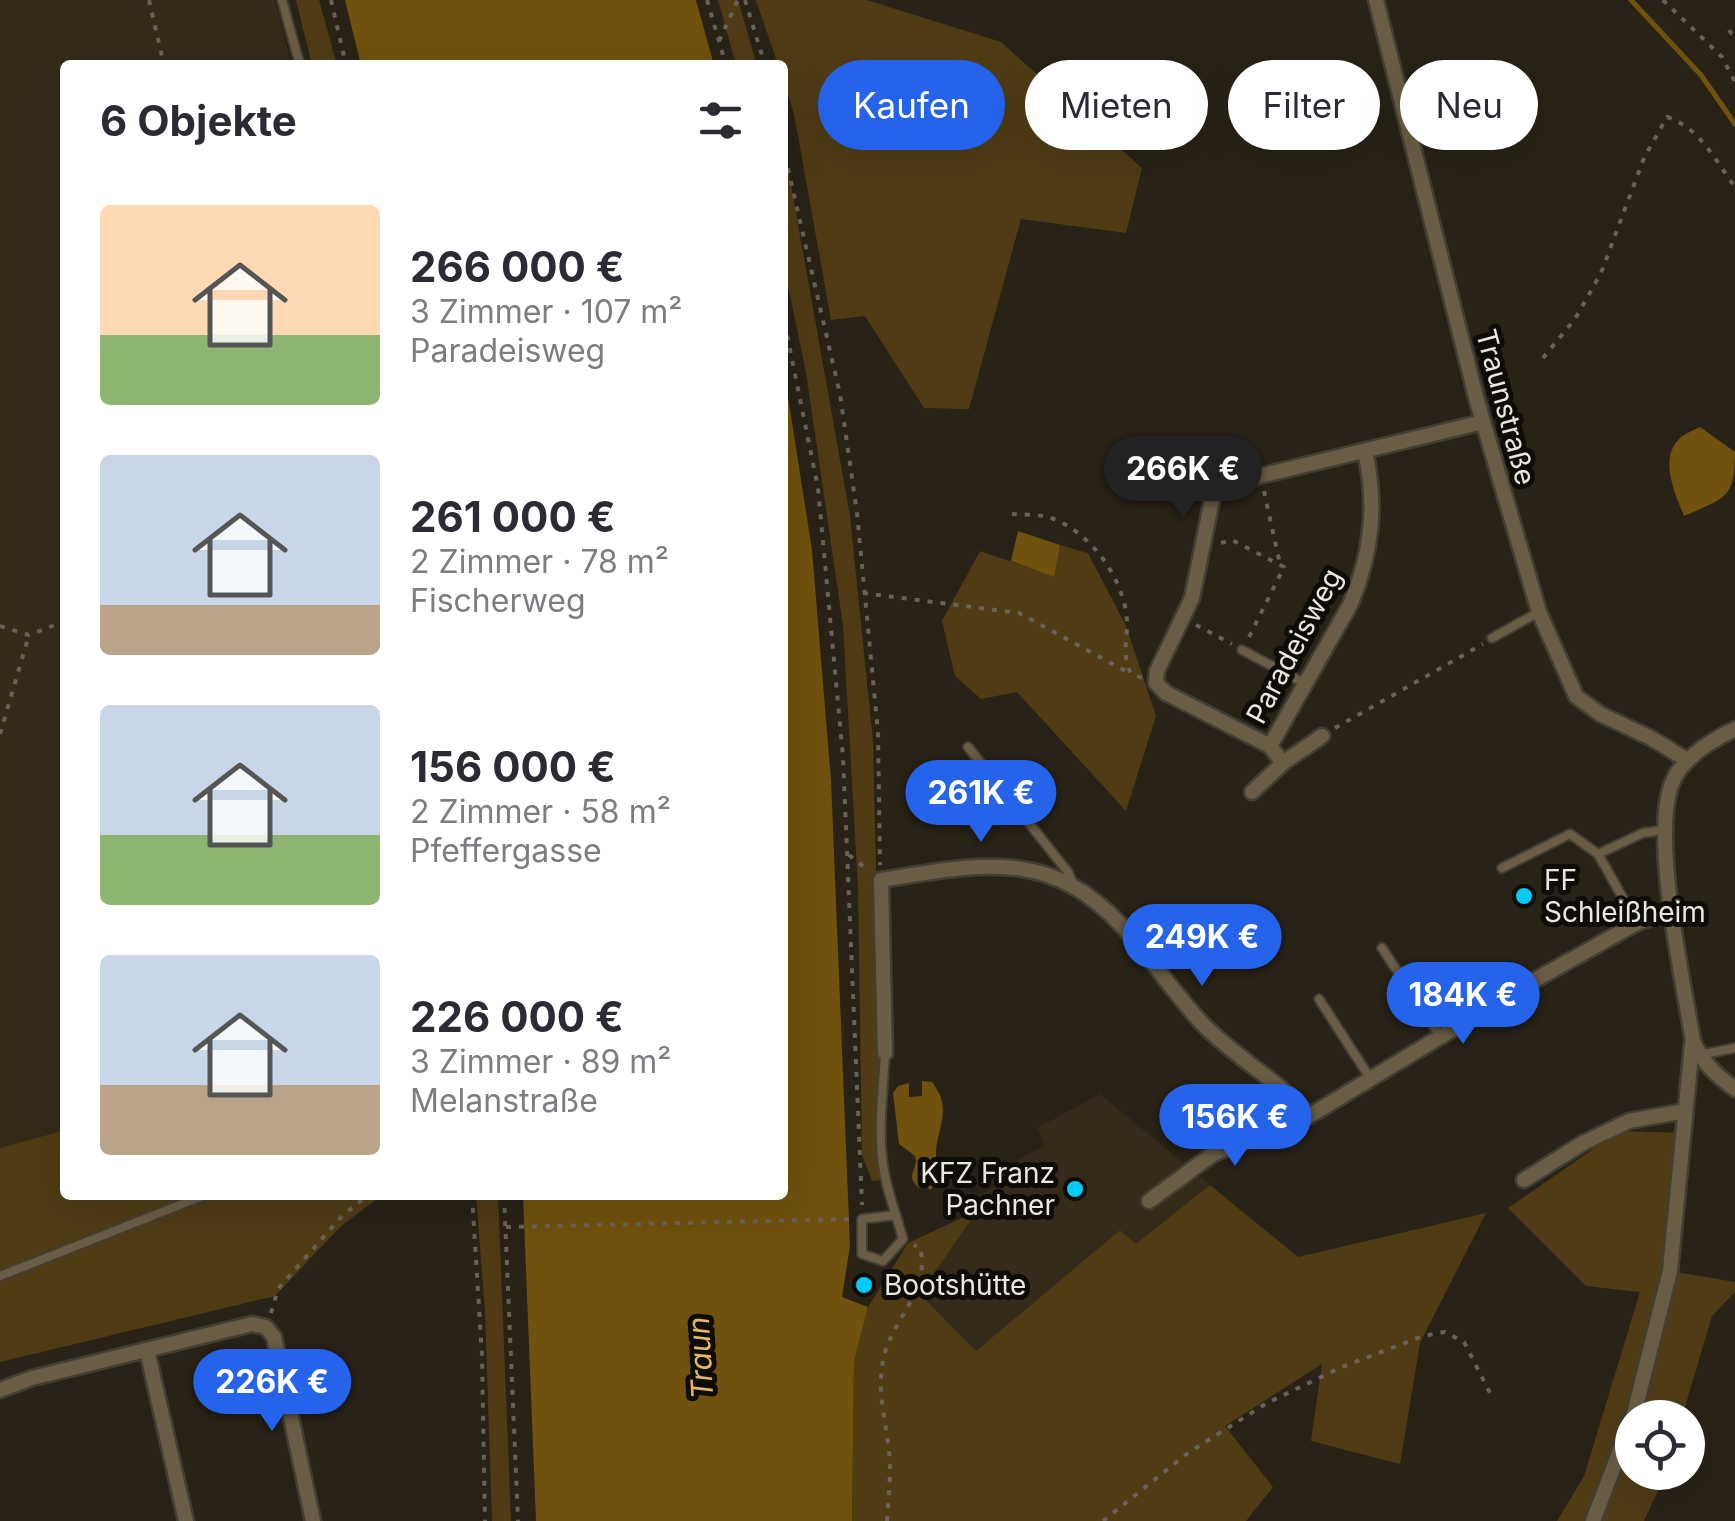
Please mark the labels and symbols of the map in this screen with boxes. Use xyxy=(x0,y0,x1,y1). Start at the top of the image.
street label: Traunstraße xyxy=(1469,325,1543,489)
pin: 266K € xyxy=(1102,436,1264,521)
street label: Paradeisweg xyxy=(1239,563,1349,729)
pin: 261K € xyxy=(900,760,1062,845)
place label: FF Schleißheim xyxy=(1544,863,1706,929)
marker: FF Schleißheim xyxy=(1513,885,1535,907)
pin: 249K € xyxy=(1121,904,1283,989)
pin: 184K € xyxy=(1382,962,1544,1047)
pin: 156K € xyxy=(1154,1084,1316,1169)
place label: KFZ Franz Pachner xyxy=(920,1156,1055,1222)
marker: KFZ Franz Pachner xyxy=(1064,1178,1086,1200)
place label: Bootshütte xyxy=(884,1268,1026,1302)
marker: Bootshütte xyxy=(853,1274,875,1296)
water label: Traun xyxy=(680,1316,720,1400)
pin: 226K € xyxy=(191,1349,353,1434)

